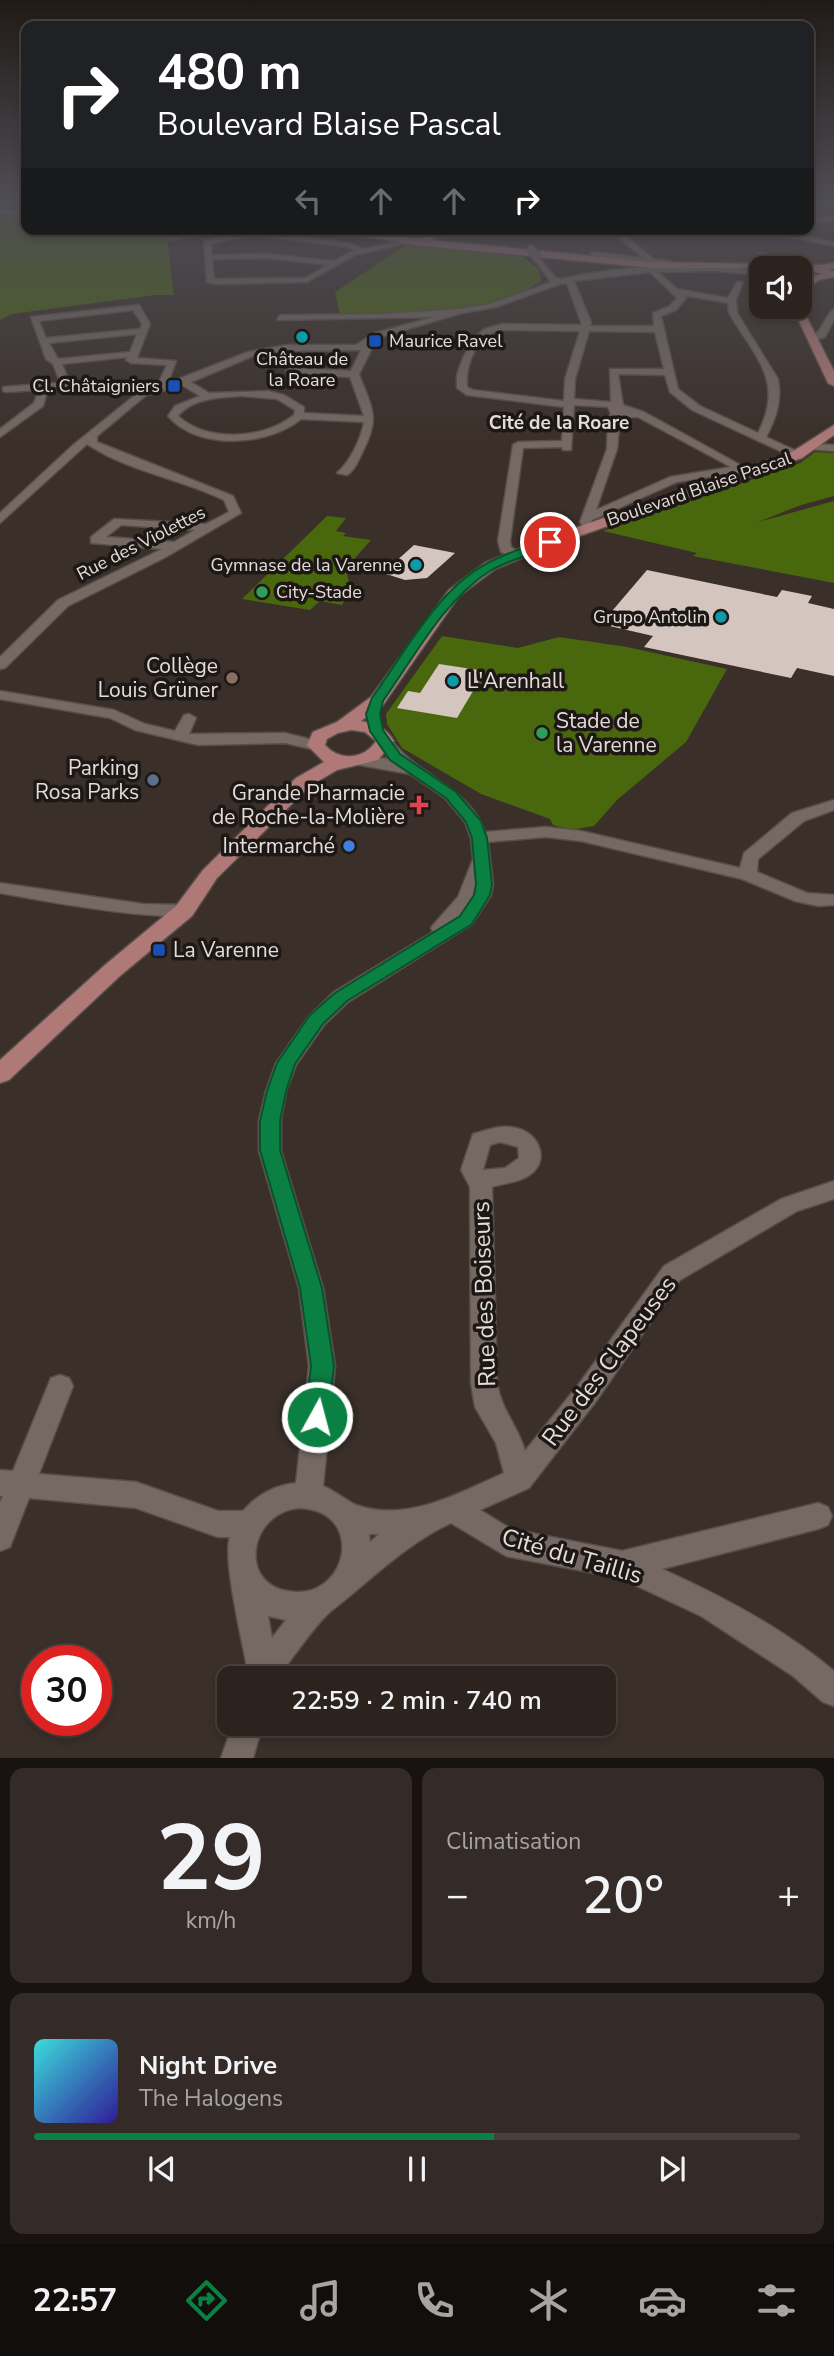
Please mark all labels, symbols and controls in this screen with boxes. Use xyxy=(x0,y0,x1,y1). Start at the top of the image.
text: 480 m xyxy=(157,39,301,106)
icon: right xyxy=(42,49,133,140)
text: Boulevard Blaise Pascal xyxy=(157,103,501,146)
icon: left xyxy=(289,182,327,220)
icon: ahead xyxy=(362,182,400,220)
icon: ahead xyxy=(435,182,473,220)
icon: right xyxy=(508,182,546,220)
map controls xyxy=(749,256,812,319)
button: sound xyxy=(749,256,812,319)
marker: Château de la Roare xyxy=(294,329,310,345)
place label: Maurice Ravel xyxy=(389,329,503,353)
marker: Maurice Ravel xyxy=(367,333,383,349)
place label: Château de la Roare xyxy=(256,347,348,392)
place label: Cl. Châtaigniers xyxy=(32,374,160,398)
marker: Cl. Châtaigniers xyxy=(166,378,182,394)
district label: Cité de la Roare xyxy=(489,410,629,436)
street label: Boulevard Blaise Pascal xyxy=(604,446,795,532)
street label: Rue des Violettes xyxy=(72,500,210,586)
pin xyxy=(520,512,580,572)
icon: arrive xyxy=(531,523,569,561)
place label: Gymnase de la Varenne xyxy=(211,553,402,577)
marker: Gymnase de la Varenne xyxy=(408,557,424,573)
place label: City-Stade xyxy=(276,580,362,604)
marker: City-Stade xyxy=(254,584,270,600)
place label: Grupo Antolin xyxy=(593,605,707,629)
marker: Grupo Antolin xyxy=(713,609,729,625)
place label: Collège Louis Grüner xyxy=(98,652,218,704)
place label: L'Arenhall xyxy=(467,667,565,695)
marker: Collège Louis Grüner xyxy=(224,670,240,686)
marker: L'Arenhall xyxy=(445,673,461,689)
place label: Stade de la Varenne xyxy=(556,707,657,759)
marker: Stade de la Varenne xyxy=(534,725,550,741)
place label: Parking Rosa Parks xyxy=(35,754,139,806)
marker: Parking Rosa Parks xyxy=(145,772,161,788)
place label: Grande Pharmacie de Roche-la-Molière xyxy=(212,779,405,831)
marker: Grande Pharmacie de Roche-la-Molière xyxy=(411,797,427,813)
place label: Intermarché xyxy=(222,832,335,860)
marker: Intermarché xyxy=(341,838,357,854)
place label: La Varenne xyxy=(173,936,279,964)
marker: La Varenne xyxy=(151,942,167,958)
street label: Rue des Boiseurs xyxy=(465,1201,503,1387)
street label: Rue des Clapeuses xyxy=(535,1270,683,1452)
position arrow xyxy=(280,1380,354,1454)
street label: Cité du Taillis xyxy=(498,1521,646,1591)
speed limit sign: 30 xyxy=(21,1645,112,1736)
text: 22:59 · 2 min · 740 m xyxy=(291,1683,542,1718)
text: 29 xyxy=(156,1797,266,1921)
text: Climatisation xyxy=(446,1826,581,1857)
text: 20° xyxy=(582,1860,664,1931)
text: − xyxy=(446,1870,469,1921)
text: + xyxy=(777,1870,800,1921)
text: km/h xyxy=(186,1905,236,1936)
text: Night Drive xyxy=(139,2048,277,2083)
text: The Halogens xyxy=(139,2083,283,2114)
icon: previous xyxy=(143,2150,181,2188)
icon: pause xyxy=(398,2150,436,2188)
icon: next xyxy=(653,2150,691,2188)
icon: directions xyxy=(182,2276,231,2325)
icon: music xyxy=(296,2276,345,2325)
icon: phone xyxy=(410,2276,459,2325)
icon: climate xyxy=(524,2276,573,2325)
icon: car xyxy=(638,2276,687,2325)
icon: filters xyxy=(752,2276,801,2325)
text: 22:57 xyxy=(33,2279,117,2322)

